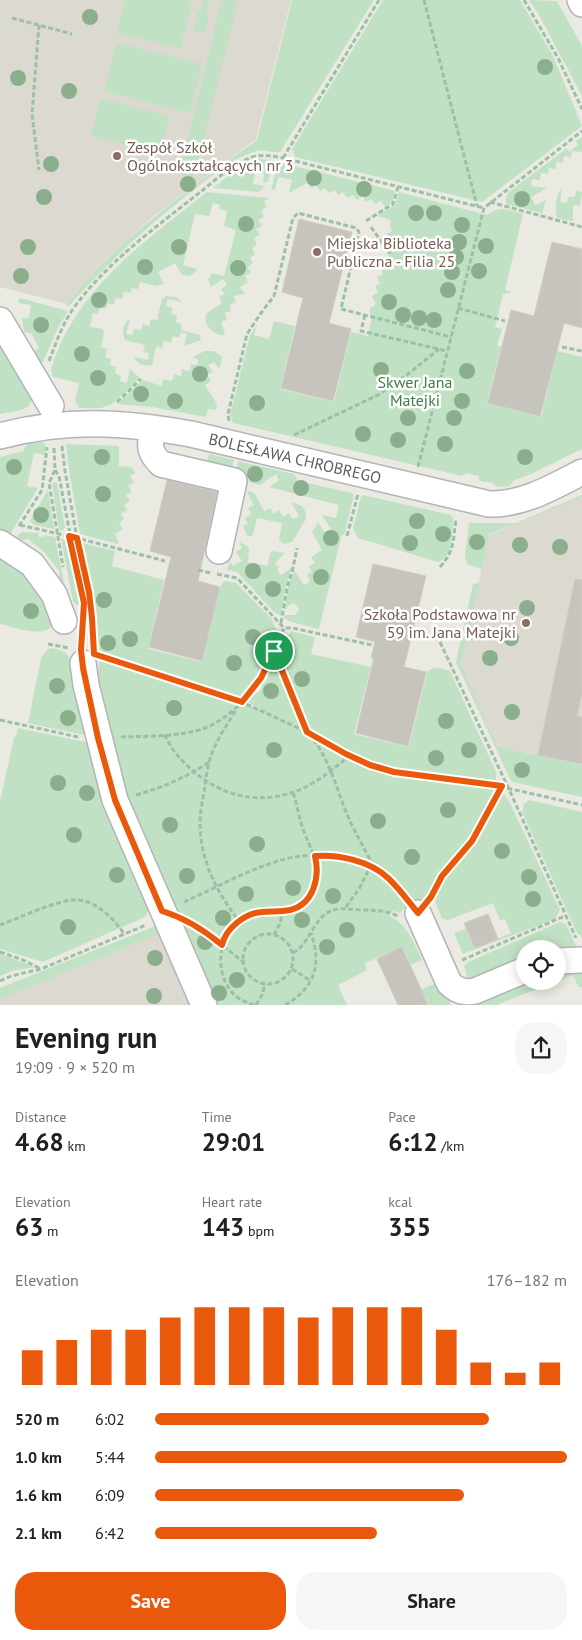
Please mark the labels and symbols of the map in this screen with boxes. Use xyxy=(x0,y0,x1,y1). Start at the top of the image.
place label: Zespół Szkół Ogólnokształcących nr 3 xyxy=(127,137,294,175)
marker: Zespół Szkół Ogólnokształcących nr 3 xyxy=(111,150,123,162)
place label: Miejska Biblioteka Publiczna - Filia 25 xyxy=(327,233,455,271)
marker: Miejska Biblioteka Publiczna - Filia 25 xyxy=(311,246,323,258)
park label: Skwer Jana Matejki xyxy=(378,372,452,410)
street label: BOLESŁAWA CHROBREGO xyxy=(207,428,383,488)
place label: Szkoła Podstawowa nr 59 im. Jana Matejki xyxy=(364,604,517,642)
marker: Szkoła Podstawowa nr 59 im. Jana Matejki xyxy=(520,617,532,629)
pin xyxy=(253,630,295,672)

